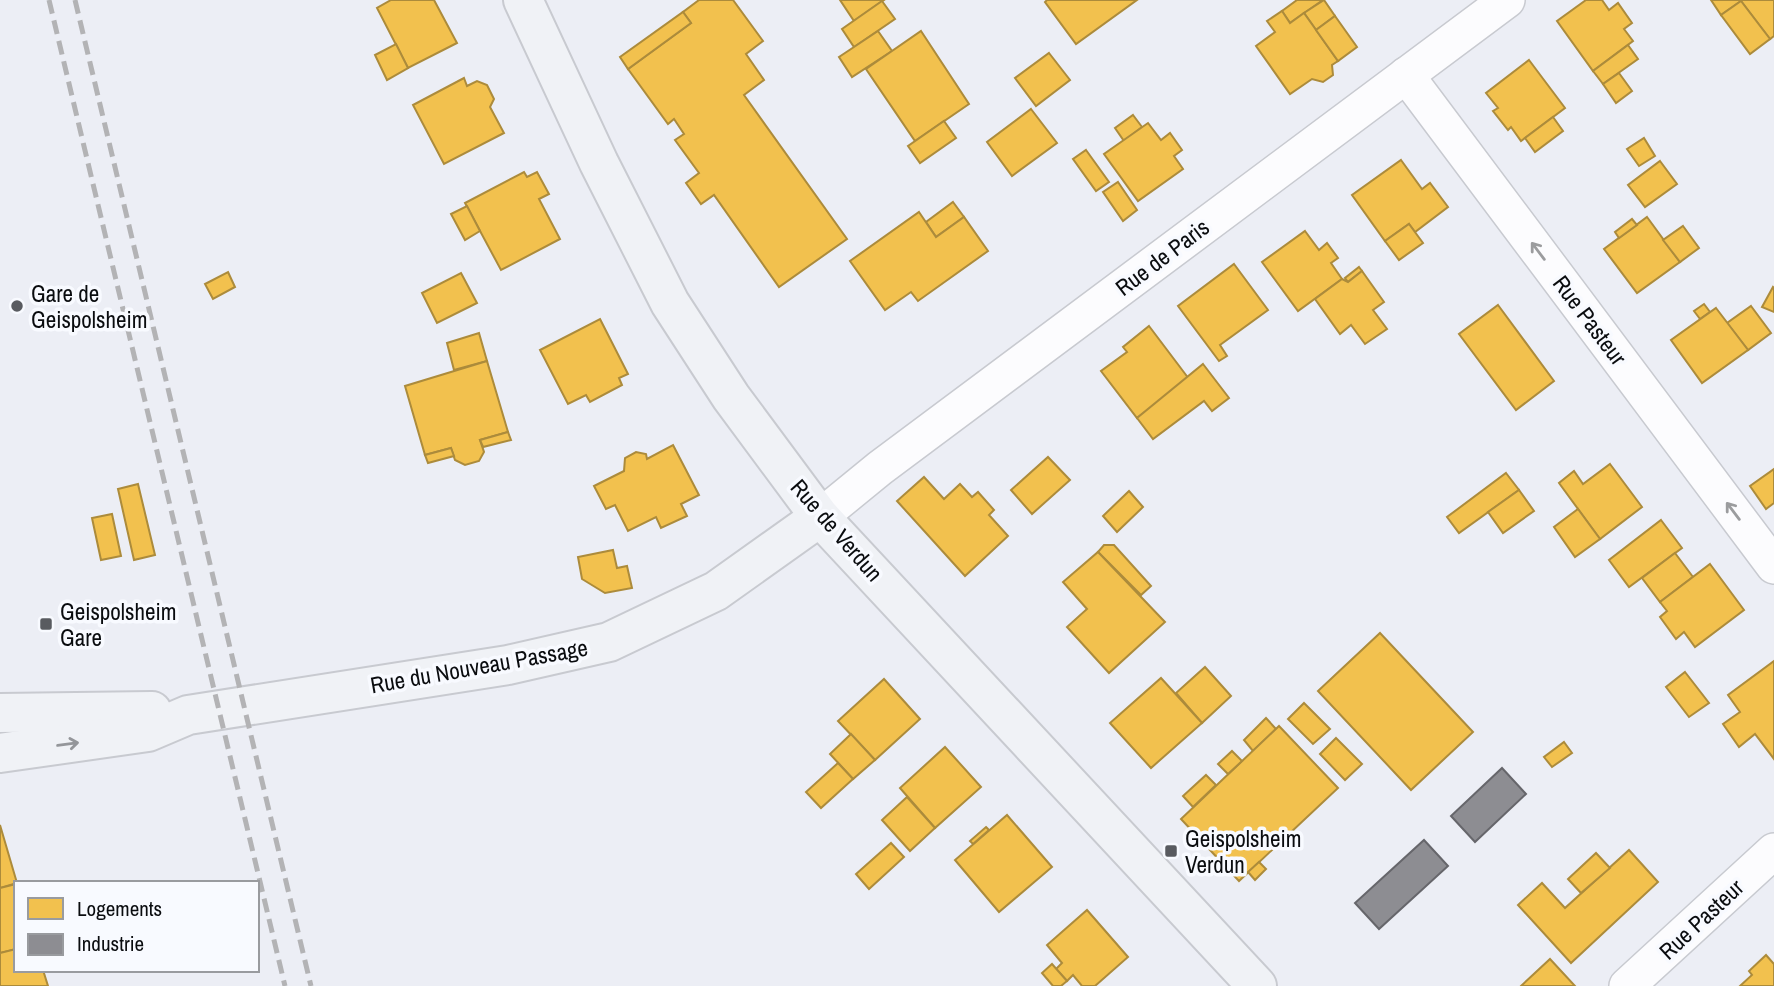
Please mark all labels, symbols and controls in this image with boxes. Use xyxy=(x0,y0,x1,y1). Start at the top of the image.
street label: Rue de Paris xyxy=(1109,211,1215,303)
one-way arrow xyxy=(1531,241,1546,260)
street label: Rue Pasteur xyxy=(1546,269,1634,372)
place label: Gare de Geispolsheim xyxy=(31,278,147,335)
marker: Gare de Geispolsheim xyxy=(9,298,25,314)
street label: Rue de Verdun xyxy=(784,472,890,588)
one-way arrow xyxy=(1726,502,1740,521)
place label: Geispolsheim Gare xyxy=(60,596,176,653)
marker: Geispolsheim Gare xyxy=(38,616,54,632)
street label: Rue du Nouveau Passage xyxy=(368,632,590,700)
one-way arrow xyxy=(56,738,79,751)
place label: Geispolsheim Verdun xyxy=(1185,823,1301,880)
marker: Geispolsheim Verdun xyxy=(1163,843,1179,859)
street label: Rue Pasteur xyxy=(1652,871,1750,966)
legend xyxy=(14,881,259,972)
text: Logements xyxy=(77,894,162,923)
text: Industrie xyxy=(77,929,144,958)

